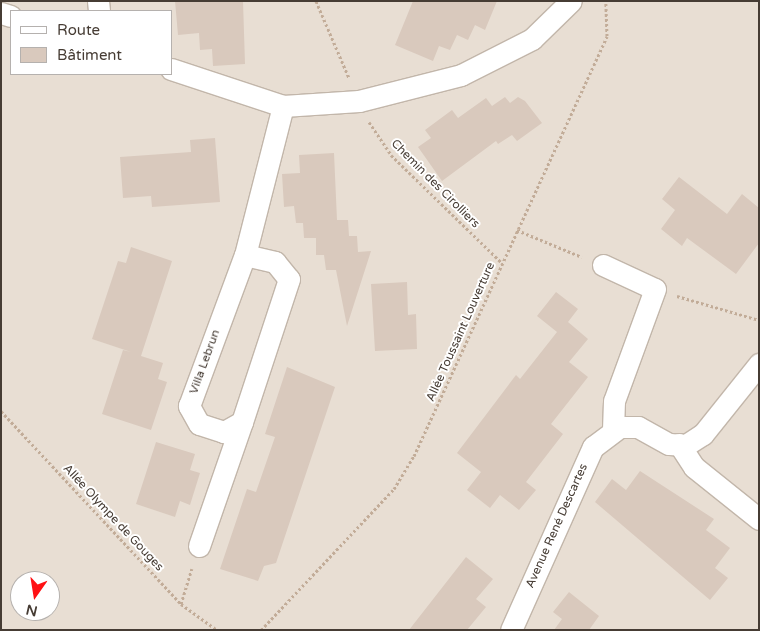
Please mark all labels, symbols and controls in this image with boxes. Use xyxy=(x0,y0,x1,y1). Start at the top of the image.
legend xyxy=(10,10,172,75)
text: Route xyxy=(57,21,100,39)
text: Bâtiment xyxy=(57,46,122,64)
street label: Chemin des Cirolliers xyxy=(388,137,482,231)
street label: Allée Toussaint Louverture xyxy=(424,260,498,404)
street label: Villa Lebrun xyxy=(187,328,223,396)
street label: Allée Olympe de Gouges xyxy=(60,462,166,574)
street label: Avenue René Descartes xyxy=(523,462,591,590)
north arrow xyxy=(10,571,60,621)
text: N xyxy=(24,601,39,620)

